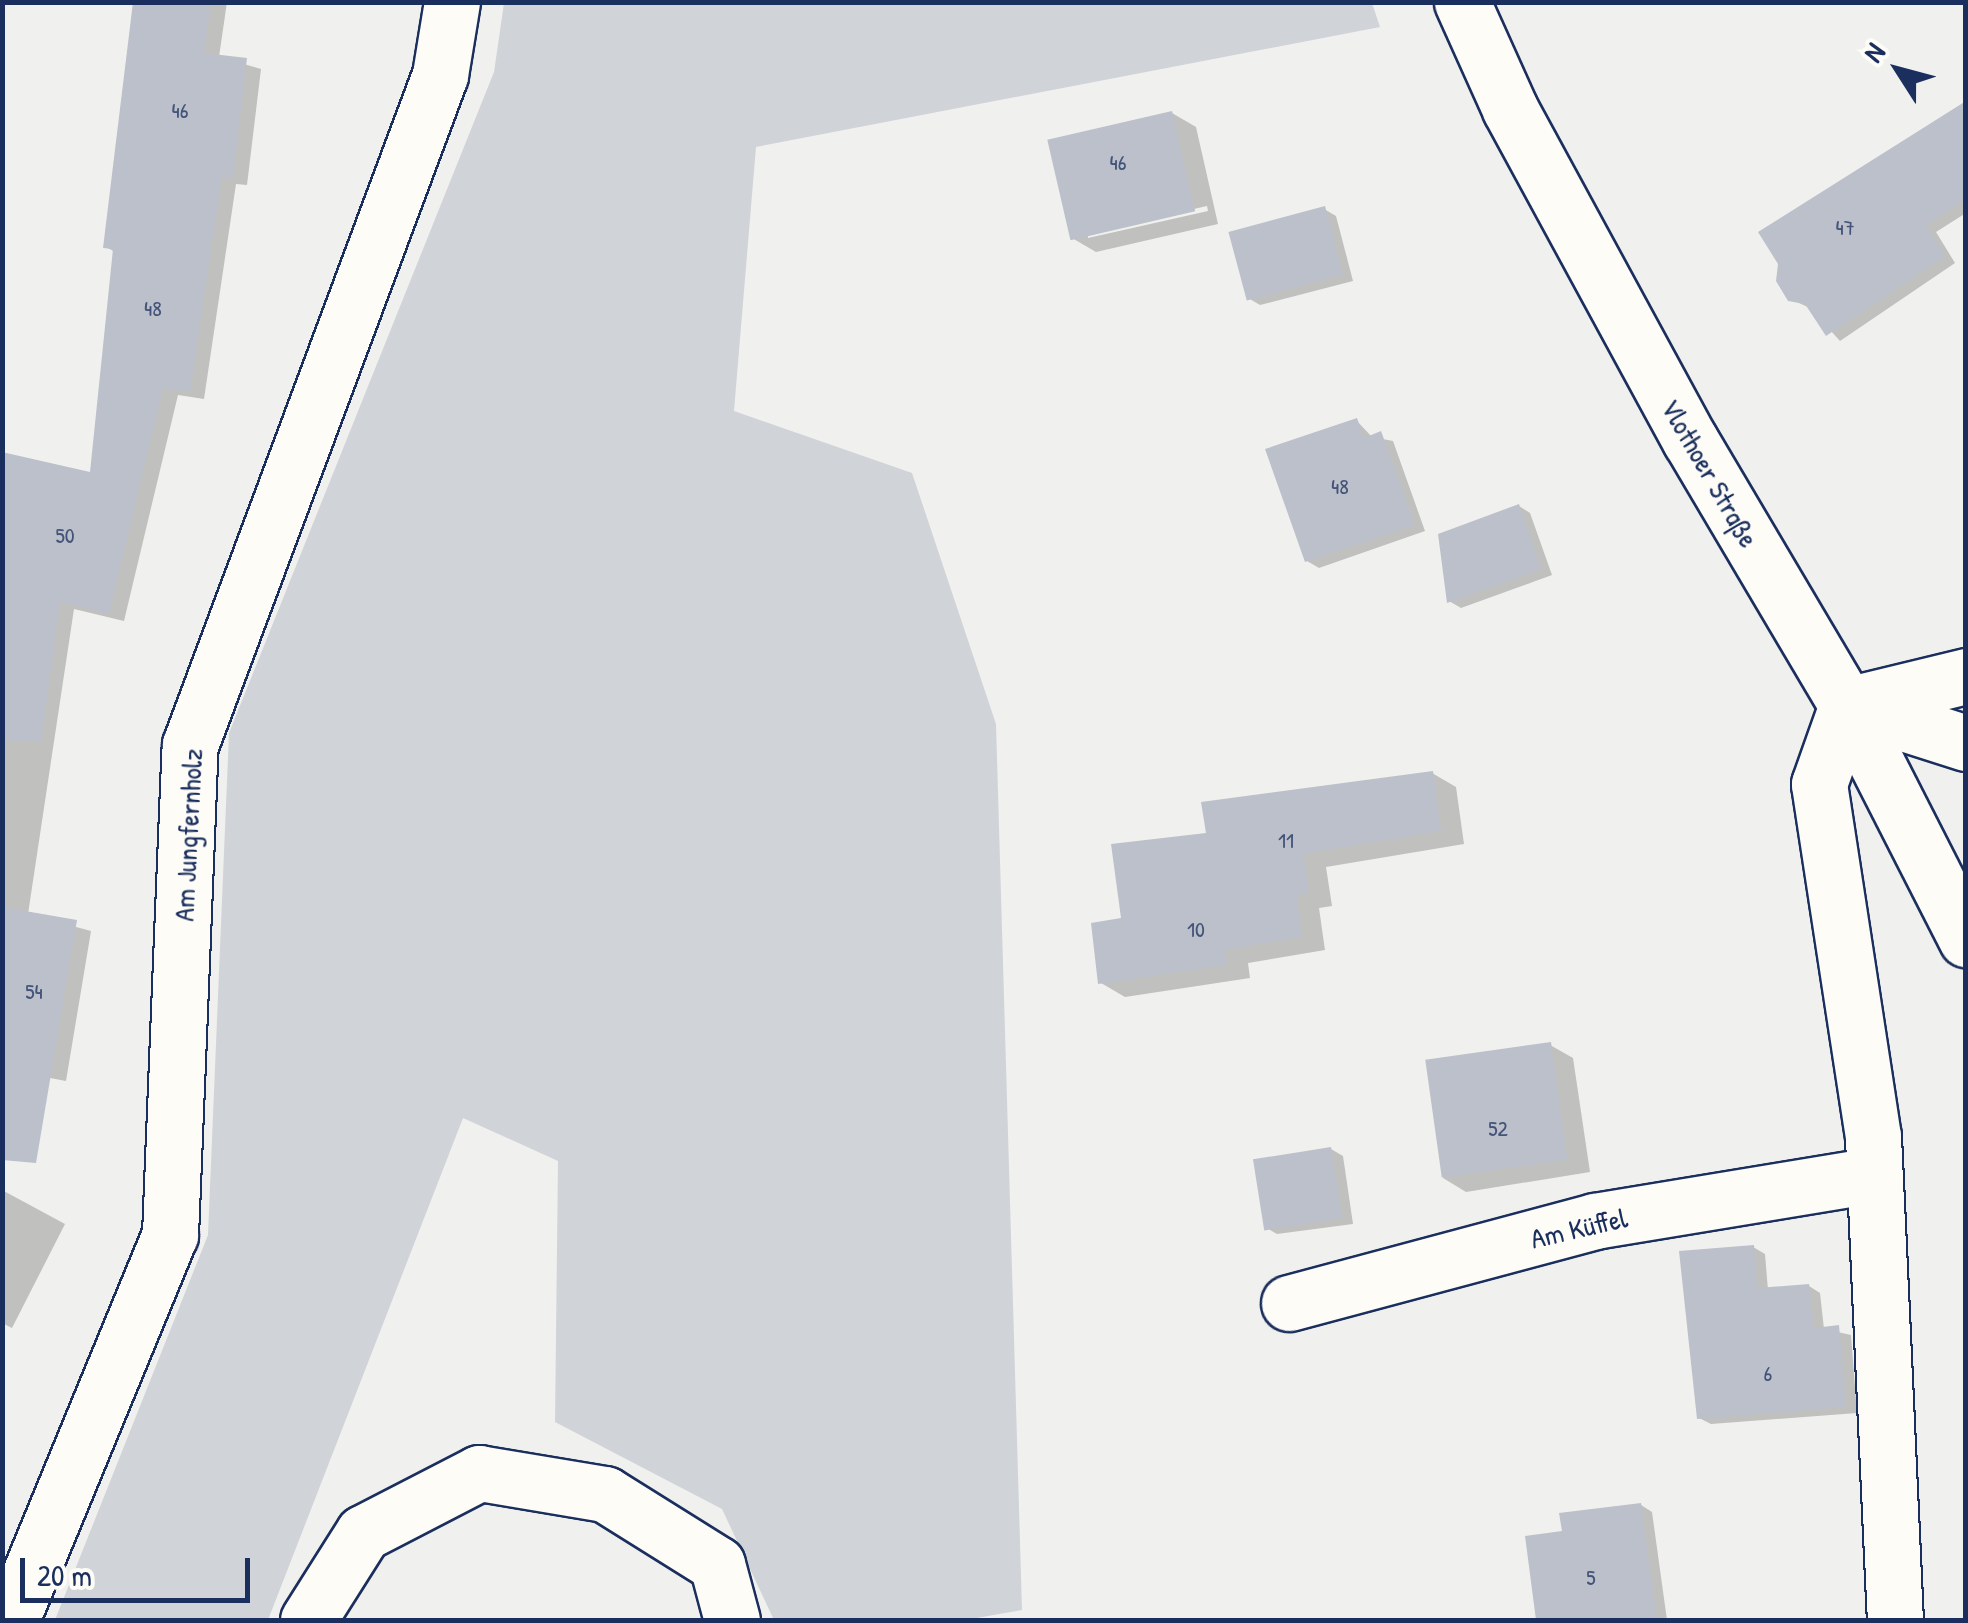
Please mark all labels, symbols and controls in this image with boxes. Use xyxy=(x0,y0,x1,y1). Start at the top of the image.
north arrow xyxy=(1848,20,1948,120)
text: N xyxy=(1854,35,1893,70)
house number: 46 xyxy=(171,98,189,124)
house number: 46 xyxy=(1109,150,1127,176)
house number: 47 xyxy=(1835,215,1855,241)
house number: 48 xyxy=(144,296,162,322)
street label: Vlothoer Straße xyxy=(1654,393,1766,553)
house number: 48 xyxy=(1331,474,1349,500)
house number: 50 xyxy=(55,523,75,549)
street label: Am Jungfernholz xyxy=(167,748,209,922)
house number: 11 xyxy=(1278,828,1294,854)
house number: 10 xyxy=(1187,917,1205,943)
house number: 54 xyxy=(25,979,43,1005)
house number: 52 xyxy=(1488,1116,1508,1142)
street label: Am Küffel xyxy=(1527,1201,1631,1255)
house number: 6 xyxy=(1764,1361,1772,1387)
scale bar xyxy=(25,1538,255,1600)
text: 20 m xyxy=(37,1555,92,1595)
house number: 5 xyxy=(1586,1565,1596,1591)

